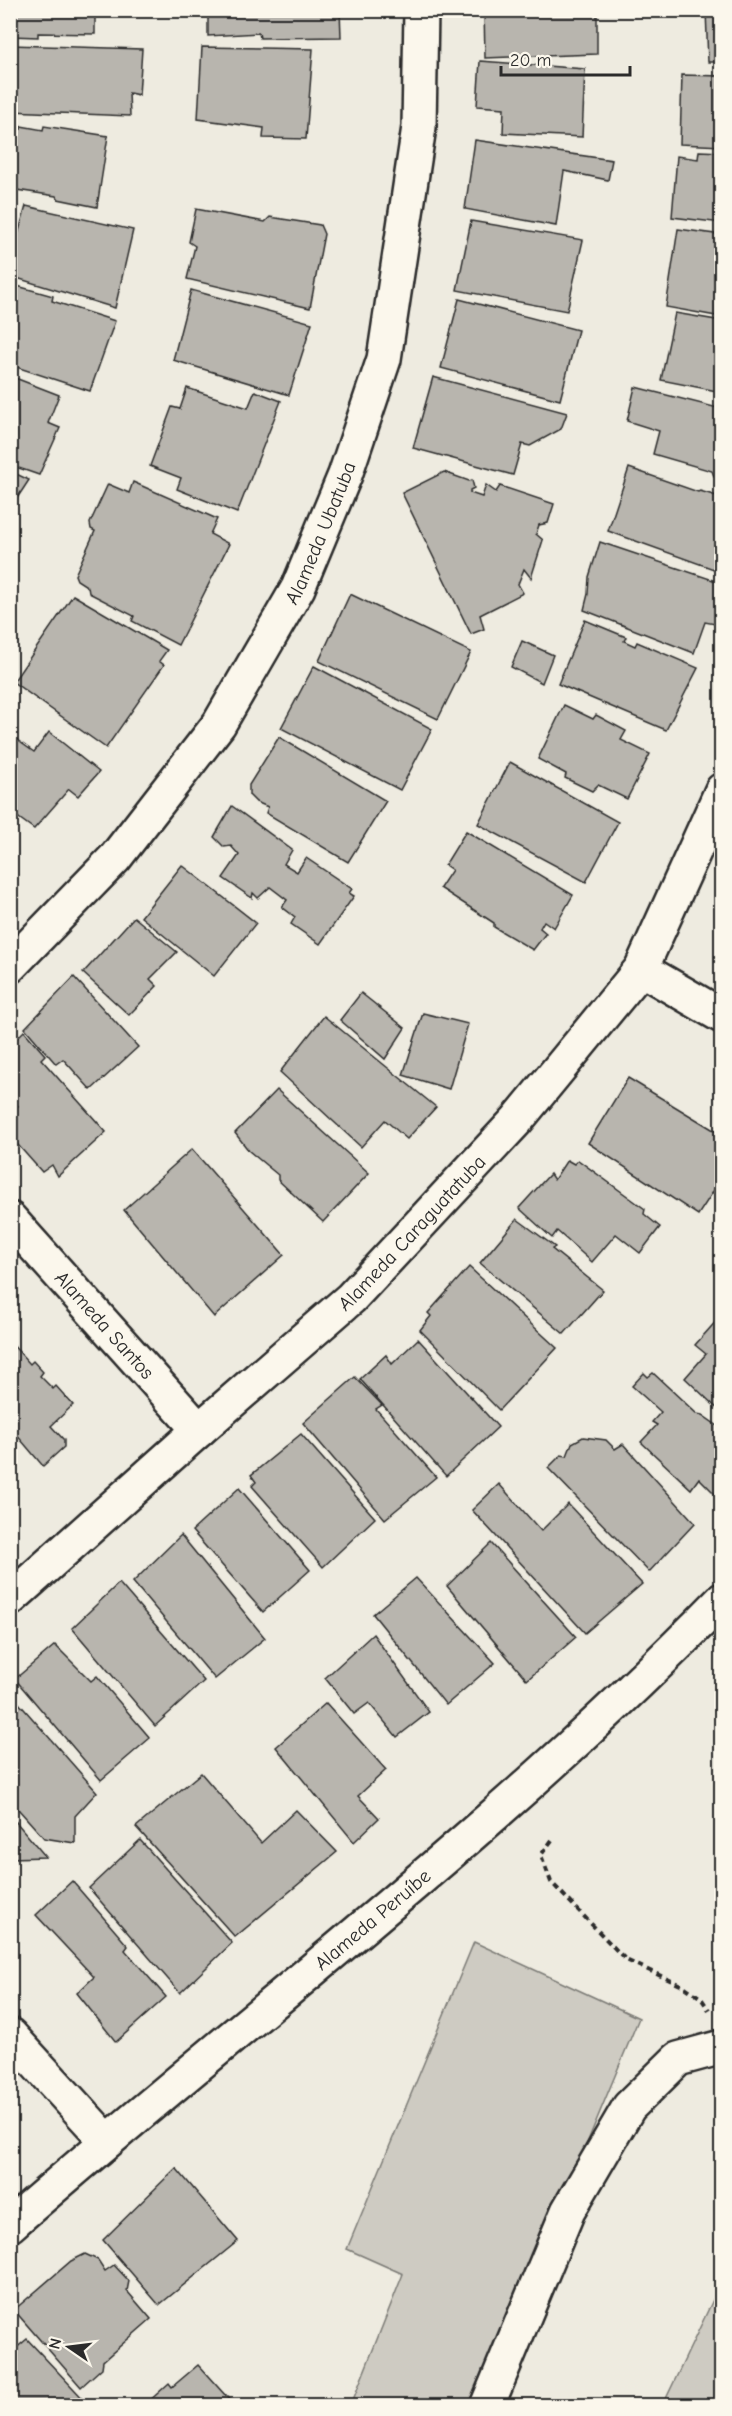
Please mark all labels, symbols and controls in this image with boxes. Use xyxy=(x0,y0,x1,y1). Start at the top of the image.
scale bar xyxy=(501,39,630,77)
text: 20 m xyxy=(510,50,551,71)
street label: Alameda Ubatuba xyxy=(280,459,360,608)
street label: Alameda Caraguatatuba xyxy=(333,1150,490,1315)
street label: Alameda Santos xyxy=(51,1266,159,1383)
street label: Alameda Peruíbe xyxy=(310,1864,435,1975)
north arrow xyxy=(39,2317,99,2377)
text: N xyxy=(45,2336,65,2351)

